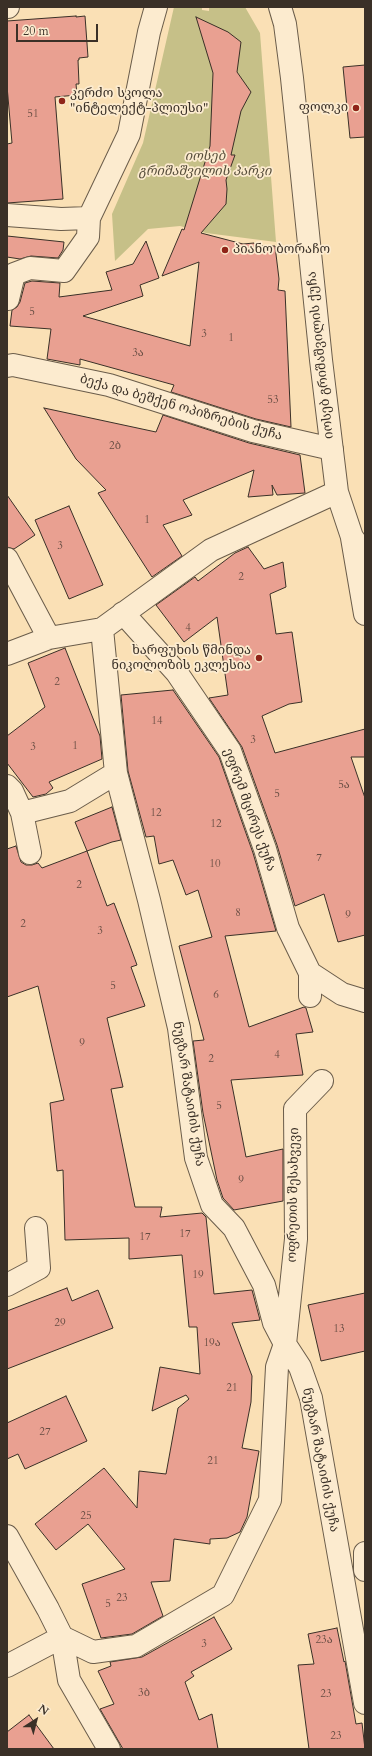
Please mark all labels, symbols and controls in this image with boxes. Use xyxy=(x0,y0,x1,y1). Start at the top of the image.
scale bar xyxy=(18,16,100,42)
text: 20 m xyxy=(23,23,49,39)
place label: კერძო სკოლა "ინტელექტ-პლიუსი" xyxy=(70,86,208,117)
marker: კერძო სკოლა "ინტელექტ-პლიუსი" xyxy=(57,96,67,106)
place label: ფოლკი xyxy=(299,100,348,116)
marker: ფოლკი xyxy=(351,103,361,113)
house number: 51 xyxy=(27,107,39,121)
park label: იოსებ გრიშაშვილის პარკი xyxy=(139,149,271,180)
place label: პიანო ბორაჩო xyxy=(233,242,330,258)
marker: პიანო ბორაჩო xyxy=(220,245,230,255)
street label: იოსებ გრიშაშვილის ქუჩა xyxy=(304,270,338,440)
house number: 5 xyxy=(29,305,35,319)
house number: 3 xyxy=(201,327,207,341)
house number: 1 xyxy=(228,331,234,345)
house number: 3ა xyxy=(132,346,144,360)
street label: ბექა და ბეშქენ ოპიზრების ქუჩა xyxy=(78,372,284,444)
house number: 53 xyxy=(267,393,279,407)
house number: 2ბ xyxy=(109,439,121,453)
house number: 1 xyxy=(144,513,150,527)
house number: 3 xyxy=(57,539,63,553)
house number: 2 xyxy=(238,570,244,584)
house number: 4 xyxy=(185,621,191,635)
place label: ხარფუხის წმინდა ნიკოლოზის ეკლესია xyxy=(111,643,251,674)
marker: ხარფუხის წმინდა ნიკოლოზის ეკლესია xyxy=(254,653,264,663)
house number: 2 xyxy=(54,675,60,689)
house number: 14 xyxy=(151,714,163,728)
house number: 3 xyxy=(250,733,256,747)
house number: 1 xyxy=(72,739,78,753)
house number: 3 xyxy=(30,740,36,754)
street label: ეფრემ მცირეს ქუჩა xyxy=(219,746,279,874)
house number: 5ა xyxy=(338,778,350,792)
house number: 5 xyxy=(274,787,280,801)
house number: 12 xyxy=(150,806,162,820)
house number: 12 xyxy=(210,817,222,831)
house number: 7 xyxy=(316,851,322,865)
house number: 10 xyxy=(209,857,221,871)
house number: 2 xyxy=(76,878,82,892)
house number: 8 xyxy=(235,906,241,920)
house number: 9 xyxy=(345,908,351,922)
house number: 2 xyxy=(20,917,26,931)
house number: 3 xyxy=(97,924,103,938)
house number: 5 xyxy=(110,979,116,993)
house number: 6 xyxy=(213,988,219,1002)
street label: ნუგზარ შატაიძის ქუჩა xyxy=(169,1020,207,1168)
house number: 9 xyxy=(79,1036,85,1050)
house number: 4 xyxy=(274,1048,280,1062)
house number: 2 xyxy=(208,1052,214,1066)
house number: 5 xyxy=(216,1099,222,1113)
street label: ოფრეთის შესახვევი xyxy=(285,1127,303,1263)
house number: 9 xyxy=(238,1173,244,1187)
house number: 17 xyxy=(179,1227,191,1241)
house number: 17 xyxy=(139,1230,151,1244)
house number: 19 xyxy=(192,1268,204,1282)
house number: 29 xyxy=(54,1316,66,1330)
house number: 13 xyxy=(333,1322,345,1336)
house number: 19ა xyxy=(203,1336,221,1350)
house number: 21 xyxy=(226,1381,238,1395)
street label: ნუგზარ შატაიძის ქუჩა xyxy=(298,1386,342,1534)
house number: 27 xyxy=(39,1425,51,1439)
house number: 21 xyxy=(207,1454,219,1468)
house number: 25 xyxy=(80,1509,92,1523)
house number: 23 xyxy=(116,1591,128,1605)
house number: 5 xyxy=(105,1597,111,1611)
house number: 23ა xyxy=(315,1633,333,1647)
house number: 3 xyxy=(201,1637,207,1651)
house number: 3ბ xyxy=(138,1686,150,1700)
house number: 23 xyxy=(320,1687,332,1701)
north arrow xyxy=(16,1700,56,1740)
text: N xyxy=(35,1701,52,1719)
house number: 23 xyxy=(330,1729,342,1743)

